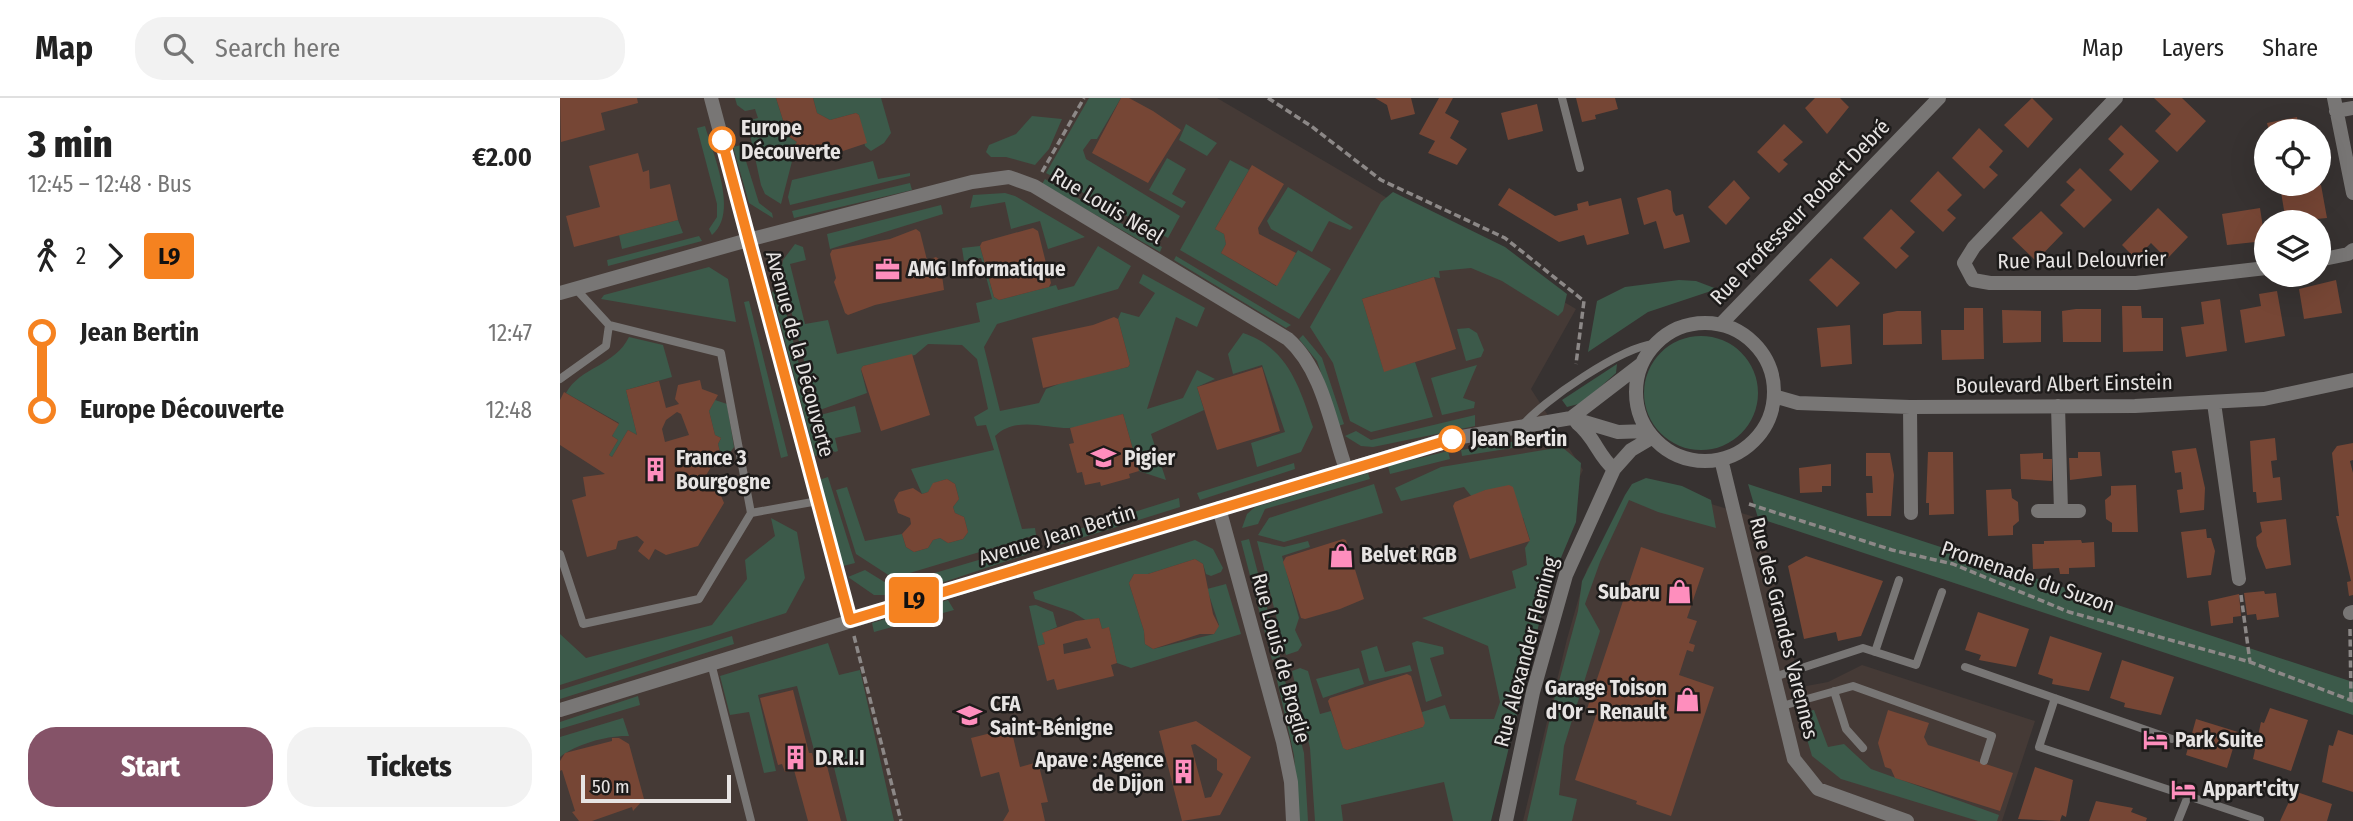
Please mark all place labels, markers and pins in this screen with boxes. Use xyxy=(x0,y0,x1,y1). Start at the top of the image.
place label: Europe Découverte xyxy=(741,115,841,165)
marker: Europe Découverte xyxy=(709,127,735,153)
office icon: AMG Informatique xyxy=(874,255,902,283)
place label: AMG Informatique xyxy=(907,256,1066,282)
marker: Jean Bertin xyxy=(1439,426,1465,452)
place label: Jean Bertin xyxy=(1470,426,1567,452)
school or university icon: Pigier xyxy=(1090,444,1118,472)
place label: France 3 Bourgogne xyxy=(676,445,771,495)
place label: Pigier xyxy=(1124,445,1175,471)
building icon: France 3 Bourgogne xyxy=(642,456,670,484)
shop icon: Belvet RGB xyxy=(1327,541,1355,569)
place label: Belvet RGB xyxy=(1361,542,1457,568)
shop icon: Subaru xyxy=(1666,578,1694,606)
place label: Subaru xyxy=(1598,579,1660,605)
place label: Garage Toison d'Or - Renault xyxy=(1545,675,1668,725)
shop icon: Garage Toison d'Or - Renault xyxy=(1673,686,1701,714)
place label: CFA Saint-Bénigne xyxy=(990,691,1113,741)
school or university icon: CFA Saint-Bénigne xyxy=(956,702,984,730)
hotel icon: Park Suite xyxy=(2141,726,2169,754)
place label: Park Suite xyxy=(2175,727,2264,753)
building icon: D.R.I.I xyxy=(781,744,809,772)
place label: D.R.I.I xyxy=(815,745,865,771)
place label: Apave : Agence de Dijon xyxy=(1034,747,1164,797)
building icon: Apave : Agence de Dijon xyxy=(1170,758,1198,786)
hotel icon: Appart'city xyxy=(2169,775,2197,803)
place label: Appart'city xyxy=(2202,776,2300,802)

